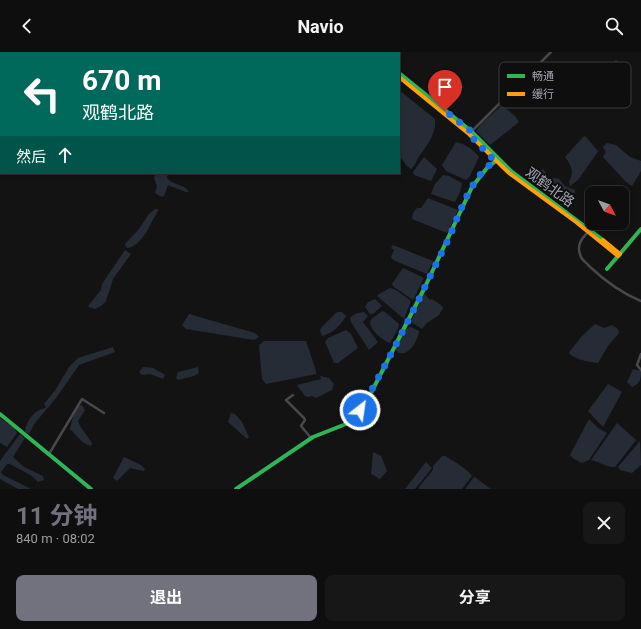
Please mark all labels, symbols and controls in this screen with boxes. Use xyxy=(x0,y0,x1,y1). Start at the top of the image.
icon: back xyxy=(16,15,38,37)
icon: search xyxy=(603,15,625,37)
text: Navio xyxy=(297,16,344,37)
legend xyxy=(499,62,631,108)
text: 670 m xyxy=(82,64,161,97)
icon: left xyxy=(16,68,68,120)
pin xyxy=(428,70,462,111)
text: 畅通 xyxy=(532,70,554,83)
icon: arrive xyxy=(434,76,456,98)
text: 缓行 xyxy=(532,88,554,101)
text: 观鹤北路 xyxy=(82,102,154,123)
icon: ahead xyxy=(54,144,76,166)
text: 然后 xyxy=(16,148,46,166)
street label: 观鹤北路 xyxy=(523,164,577,210)
north arrow xyxy=(585,186,629,230)
map controls xyxy=(585,186,629,230)
position arrow xyxy=(339,389,381,431)
text: 11 分钟 xyxy=(16,502,98,530)
button: close xyxy=(583,502,625,544)
text: 840 m · 08:02 xyxy=(16,531,95,546)
button: 退出 xyxy=(16,575,317,621)
button: 分享 xyxy=(325,575,625,621)

